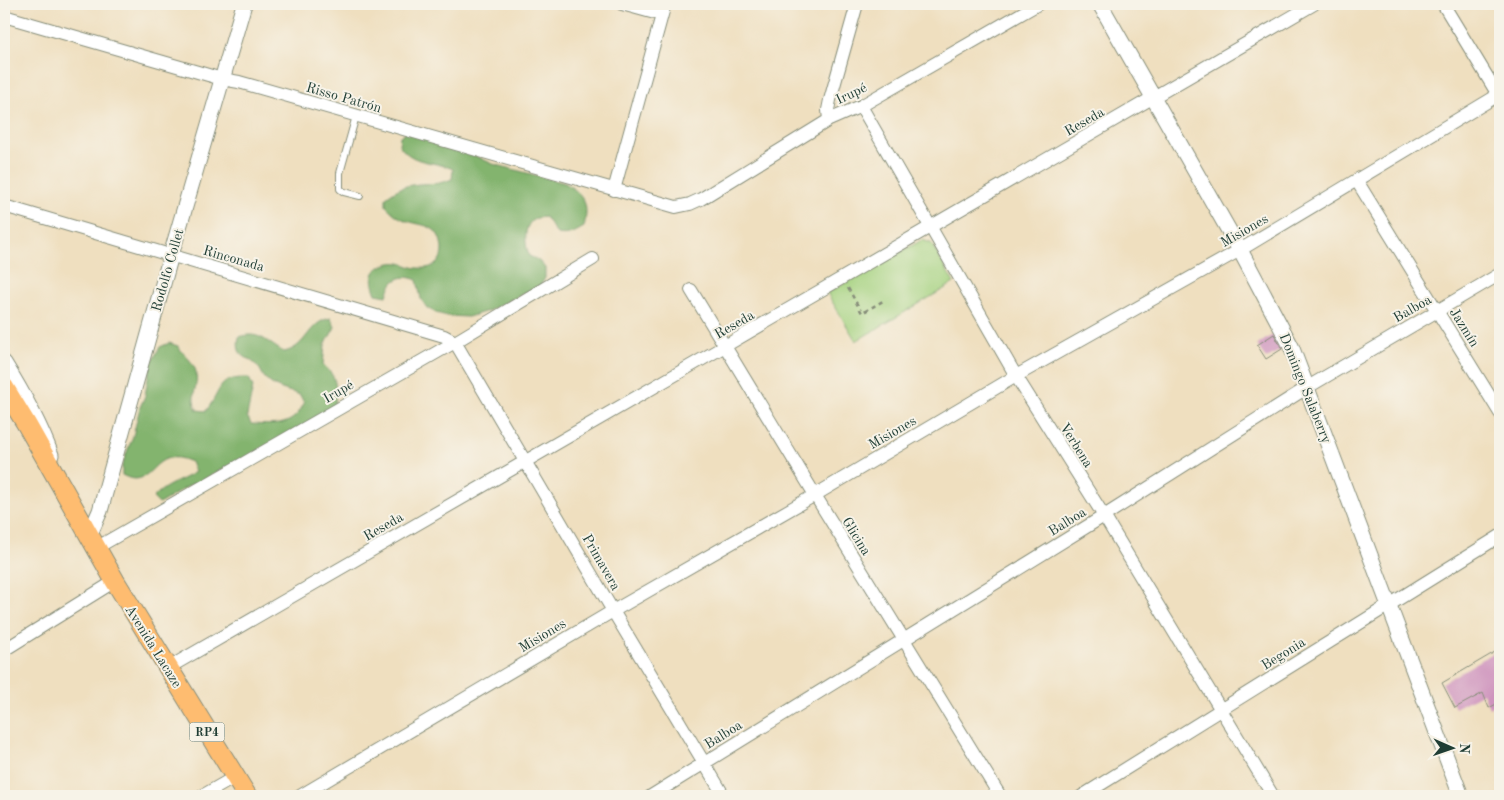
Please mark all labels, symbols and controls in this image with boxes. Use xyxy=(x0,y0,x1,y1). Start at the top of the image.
street label: Irupé xyxy=(834,80,869,107)
street label: Risso Patrón xyxy=(304,81,383,116)
street label: Reseda xyxy=(1062,105,1107,139)
street label: Misiones xyxy=(1218,212,1271,250)
street label: Rodolfo Collet xyxy=(149,227,187,313)
street label: Rinconada xyxy=(201,244,266,274)
street label: Balboa xyxy=(1391,292,1434,325)
street label: Jazmín xyxy=(1447,306,1482,350)
street label: Reseda xyxy=(712,308,757,342)
street label: Domingo Salaberry xyxy=(1277,331,1334,446)
street label: Irupé xyxy=(321,378,356,406)
street label: Misiones xyxy=(866,414,919,452)
street label: Verbena xyxy=(1057,421,1095,470)
street label: Balboa xyxy=(1046,505,1089,539)
street label: Reseda xyxy=(361,510,406,544)
street label: Glicina xyxy=(839,515,873,558)
street label: Primavera xyxy=(579,532,623,593)
street label: Avenida Lacaze xyxy=(122,603,184,690)
street label: Misiones xyxy=(516,616,569,655)
street label: Begonia xyxy=(1259,635,1308,673)
street label: Balboa xyxy=(702,718,745,752)
road number: RP4 xyxy=(190,722,224,742)
north arrow xyxy=(1426,722,1476,772)
text: N xyxy=(1457,743,1471,754)

